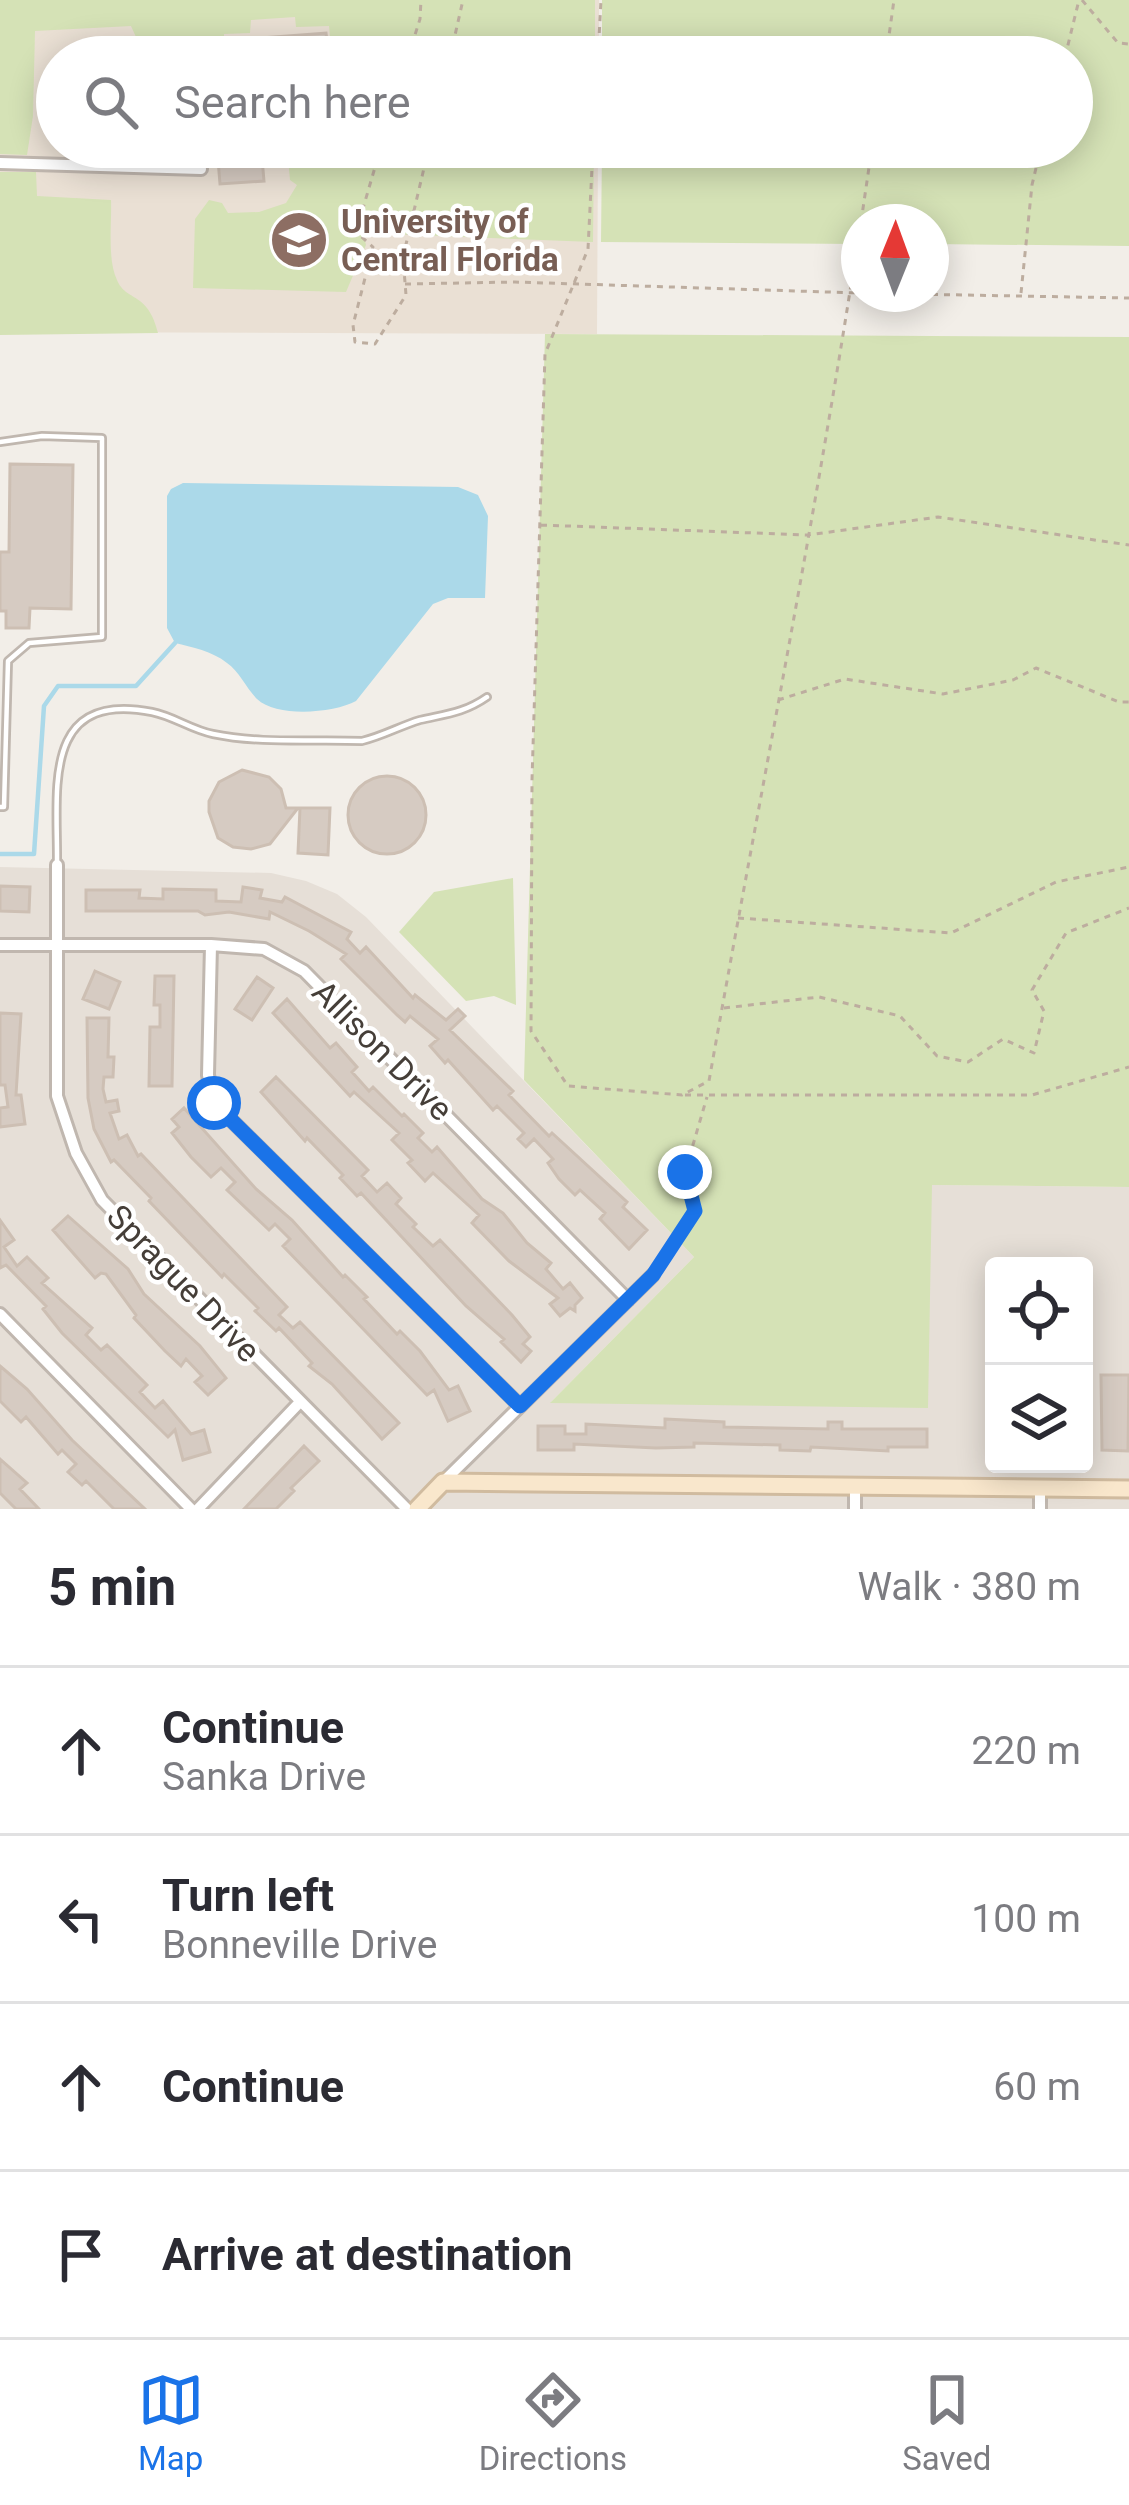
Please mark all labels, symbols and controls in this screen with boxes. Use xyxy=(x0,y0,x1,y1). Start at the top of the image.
search box xyxy=(36,36,1093,168)
icon: search xyxy=(78,69,144,135)
text: Search here xyxy=(174,76,411,129)
place label: University of Central Florida xyxy=(341,202,559,279)
north arrow xyxy=(841,204,949,312)
school or university icon: University of Central Florida xyxy=(268,209,330,271)
street label: Allison Drive xyxy=(305,972,461,1128)
route start xyxy=(187,1076,241,1130)
route end xyxy=(658,1145,712,1199)
street label: Sprague Drive xyxy=(99,1197,268,1370)
map controls xyxy=(985,1257,1093,1473)
button: locate xyxy=(985,1257,1093,1365)
button: layers xyxy=(985,1365,1093,1473)
text: 5 min xyxy=(48,1558,176,1617)
text: Walk · 380 m xyxy=(857,1564,1081,1610)
text: Continue xyxy=(162,1701,344,1754)
icon: ahead xyxy=(48,1718,114,1784)
text: 220 m xyxy=(971,1728,1081,1774)
text: Sanka Drive xyxy=(162,1754,366,1800)
text: Turn left xyxy=(162,1869,334,1922)
icon: left xyxy=(48,1886,114,1952)
text: 100 m xyxy=(971,1896,1081,1942)
text: Bonneville Drive xyxy=(162,1922,437,1968)
icon: ahead xyxy=(48,2054,114,2120)
text: Continue xyxy=(162,2060,344,2113)
text: 60 m xyxy=(993,2064,1081,2110)
icon: arrive xyxy=(48,2222,114,2288)
text: Arrive at destination xyxy=(162,2228,573,2281)
tab: Map xyxy=(138,2367,204,2478)
tab: Directions xyxy=(479,2367,627,2478)
tab: Saved xyxy=(902,2367,991,2478)

